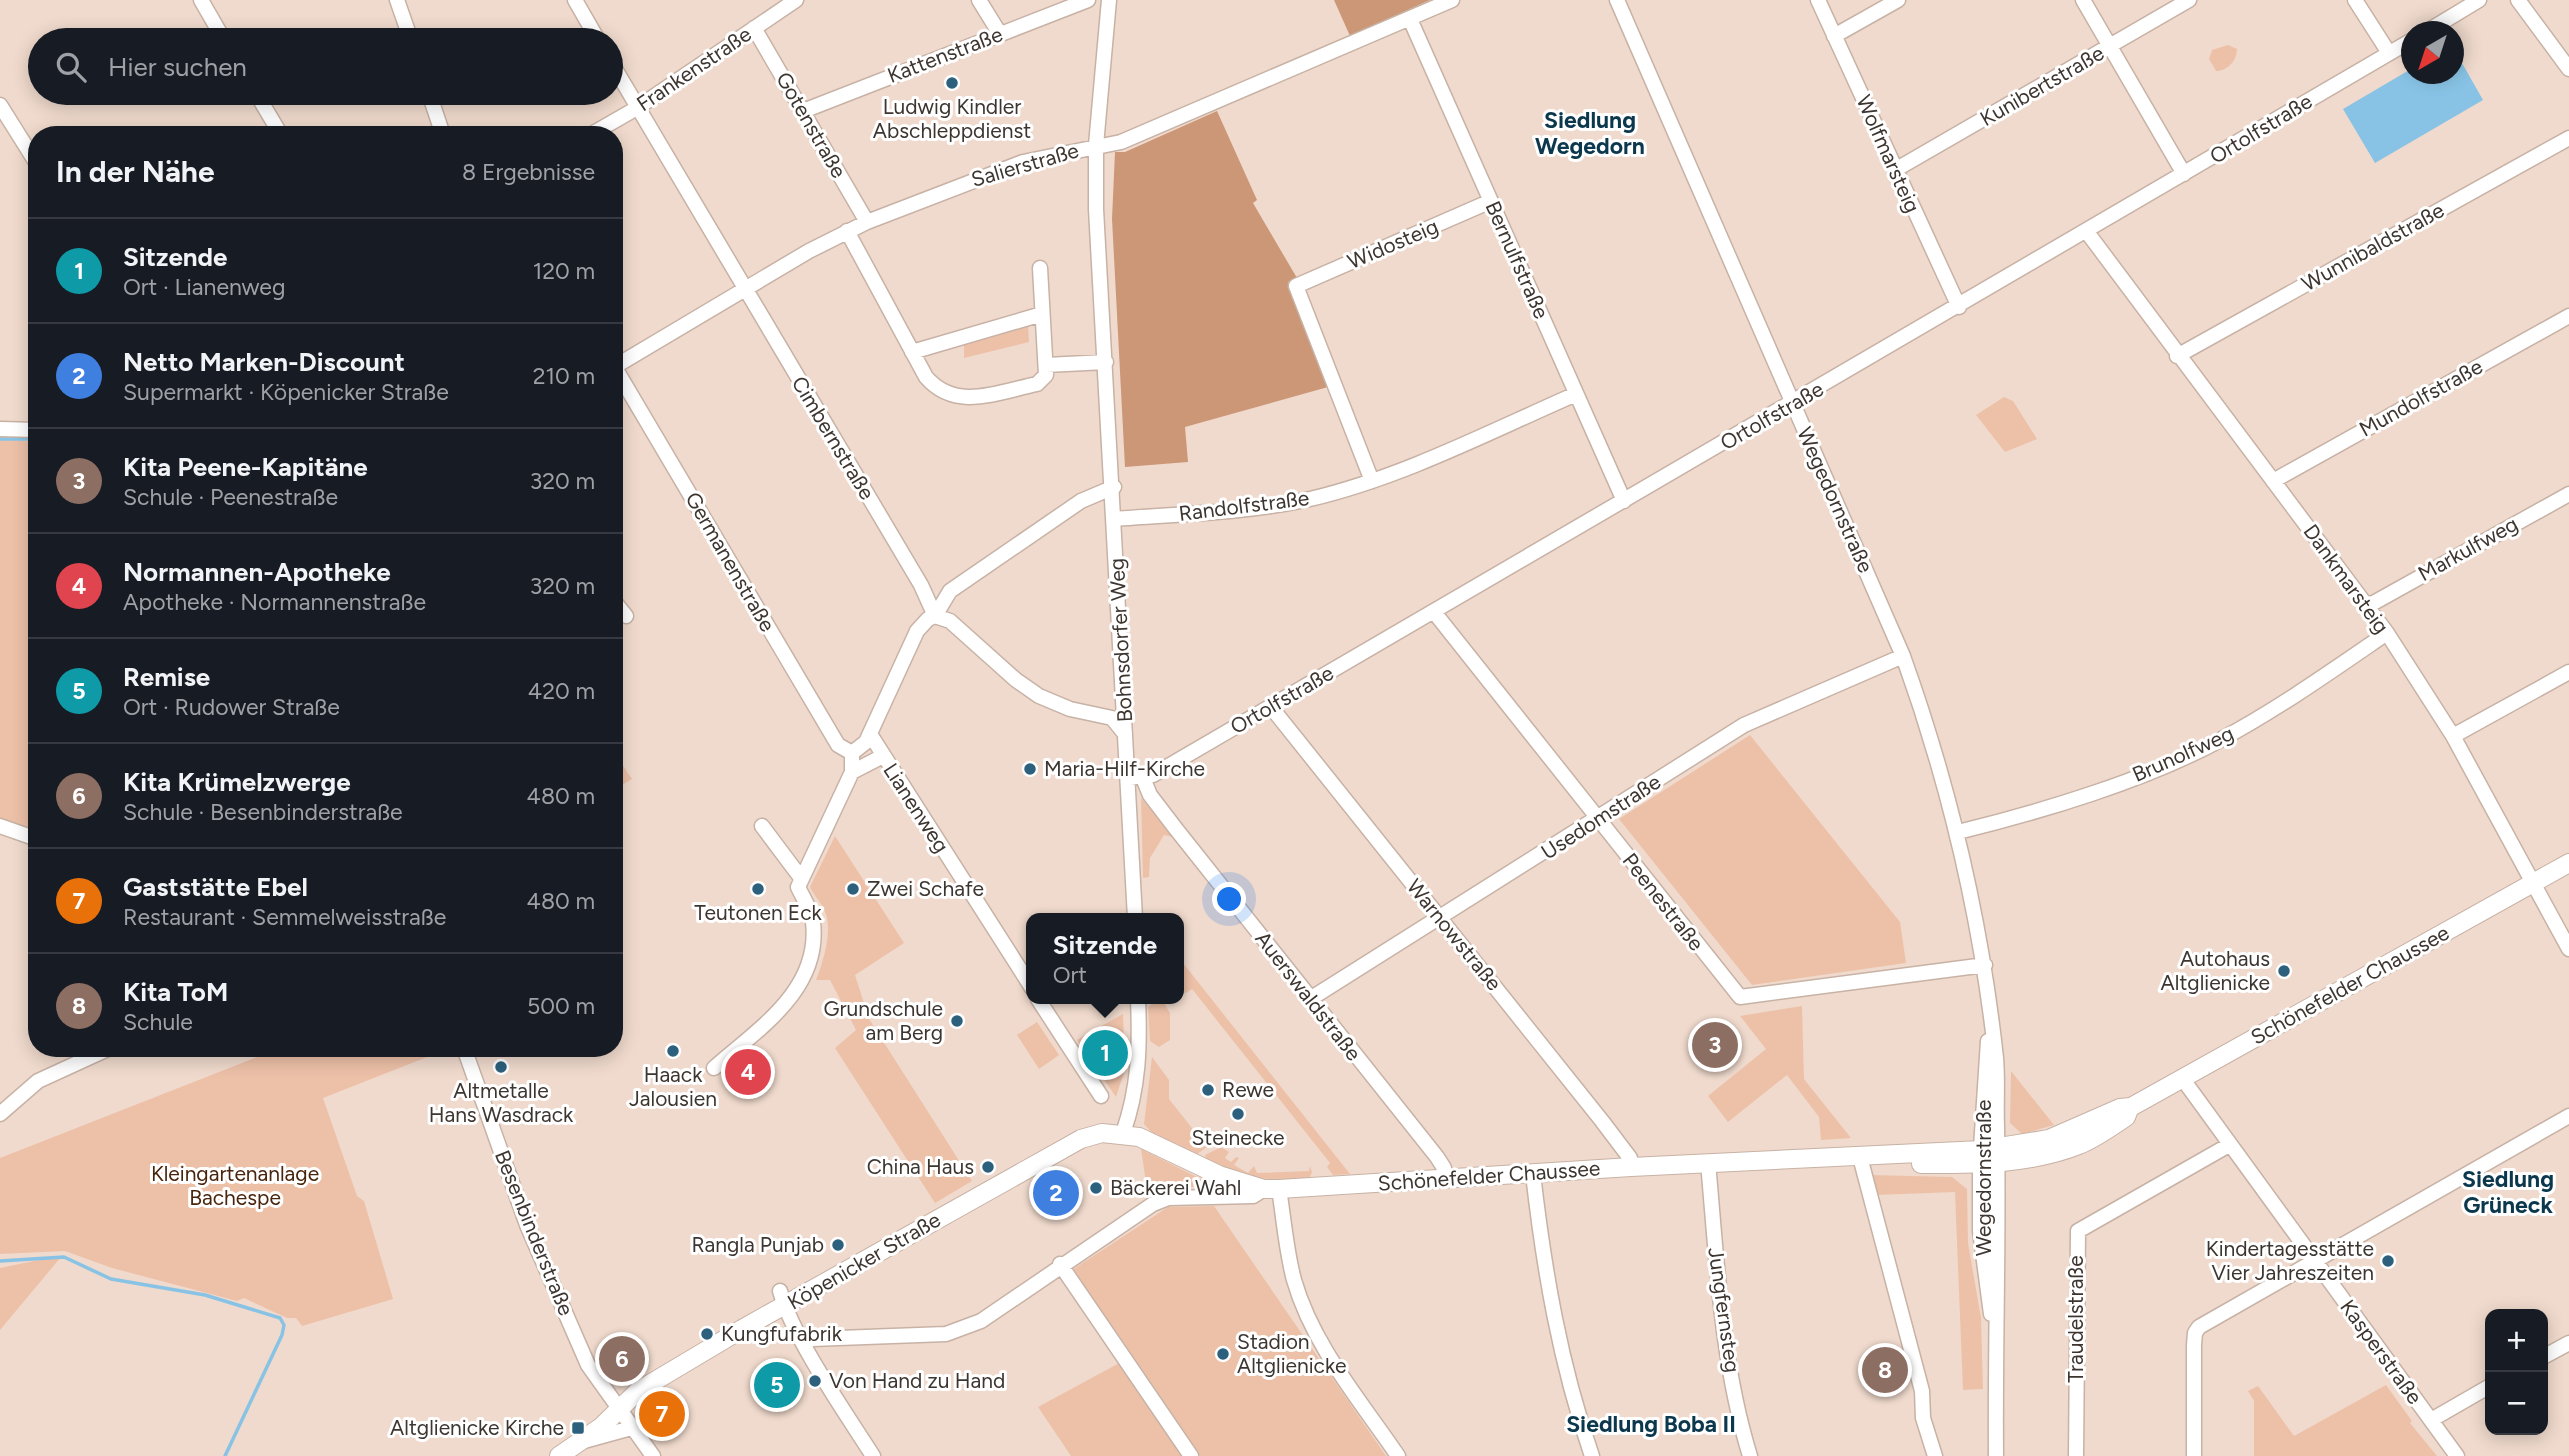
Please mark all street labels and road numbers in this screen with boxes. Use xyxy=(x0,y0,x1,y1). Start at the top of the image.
street label: Frankenstraße xyxy=(632,21,756,116)
street label: Kattenstraße xyxy=(884,21,1006,88)
street label: Kunibertstraße xyxy=(1975,40,2108,131)
street label: Gotenstraße xyxy=(771,67,852,182)
street label: Ortolfstraße xyxy=(2205,88,2316,169)
street label: Wolfmarsteig xyxy=(1851,91,1925,216)
street label: Salierstraße xyxy=(968,137,1081,192)
street label: Bernulfstraße xyxy=(1480,197,1555,322)
street label: Wunnibaldstraße xyxy=(2297,197,2448,296)
street label: Widosteig xyxy=(1344,213,1442,274)
street label: Mundolfstraße xyxy=(2355,353,2487,442)
street label: Cimbernstraße xyxy=(787,372,880,504)
street label: Ortolfstraße xyxy=(1716,376,1828,455)
street label: Wegedornstraße xyxy=(1792,423,1879,576)
street label: Randolfstraße xyxy=(1177,485,1311,526)
street label: Germanenstraße xyxy=(680,488,780,636)
street label: Markulfweg xyxy=(2414,511,2522,586)
street label: Dankmarsteig xyxy=(2298,519,2394,638)
street label: Bohnsdorfer Weg xyxy=(1104,557,1137,723)
street label: Ortolfstraße xyxy=(1226,660,1338,739)
street label: Brunolfweg xyxy=(2128,720,2237,787)
street label: Lianenweg xyxy=(878,758,954,857)
street label: Usedomstraße xyxy=(1536,769,1665,864)
street label: Peenestraße xyxy=(1618,848,1709,955)
street label: Warnowstraße xyxy=(1402,874,1507,995)
street label: Schönefelder Chaussee xyxy=(2246,920,2453,1050)
street label: Auerswaldstraße xyxy=(1250,926,1367,1065)
street label: Wegedornstraße xyxy=(1971,1100,1996,1256)
street label: Besenbinderstraße xyxy=(490,1147,579,1319)
street label: Schönefelder Chaussee xyxy=(1377,1155,1601,1196)
street label: Köpenicker Straße xyxy=(783,1207,945,1314)
street label: Jungfernsteg xyxy=(1703,1246,1746,1374)
street label: Traudelstraße xyxy=(2063,1255,2088,1383)
street label: Kasperstraße xyxy=(2335,1295,2428,1409)

